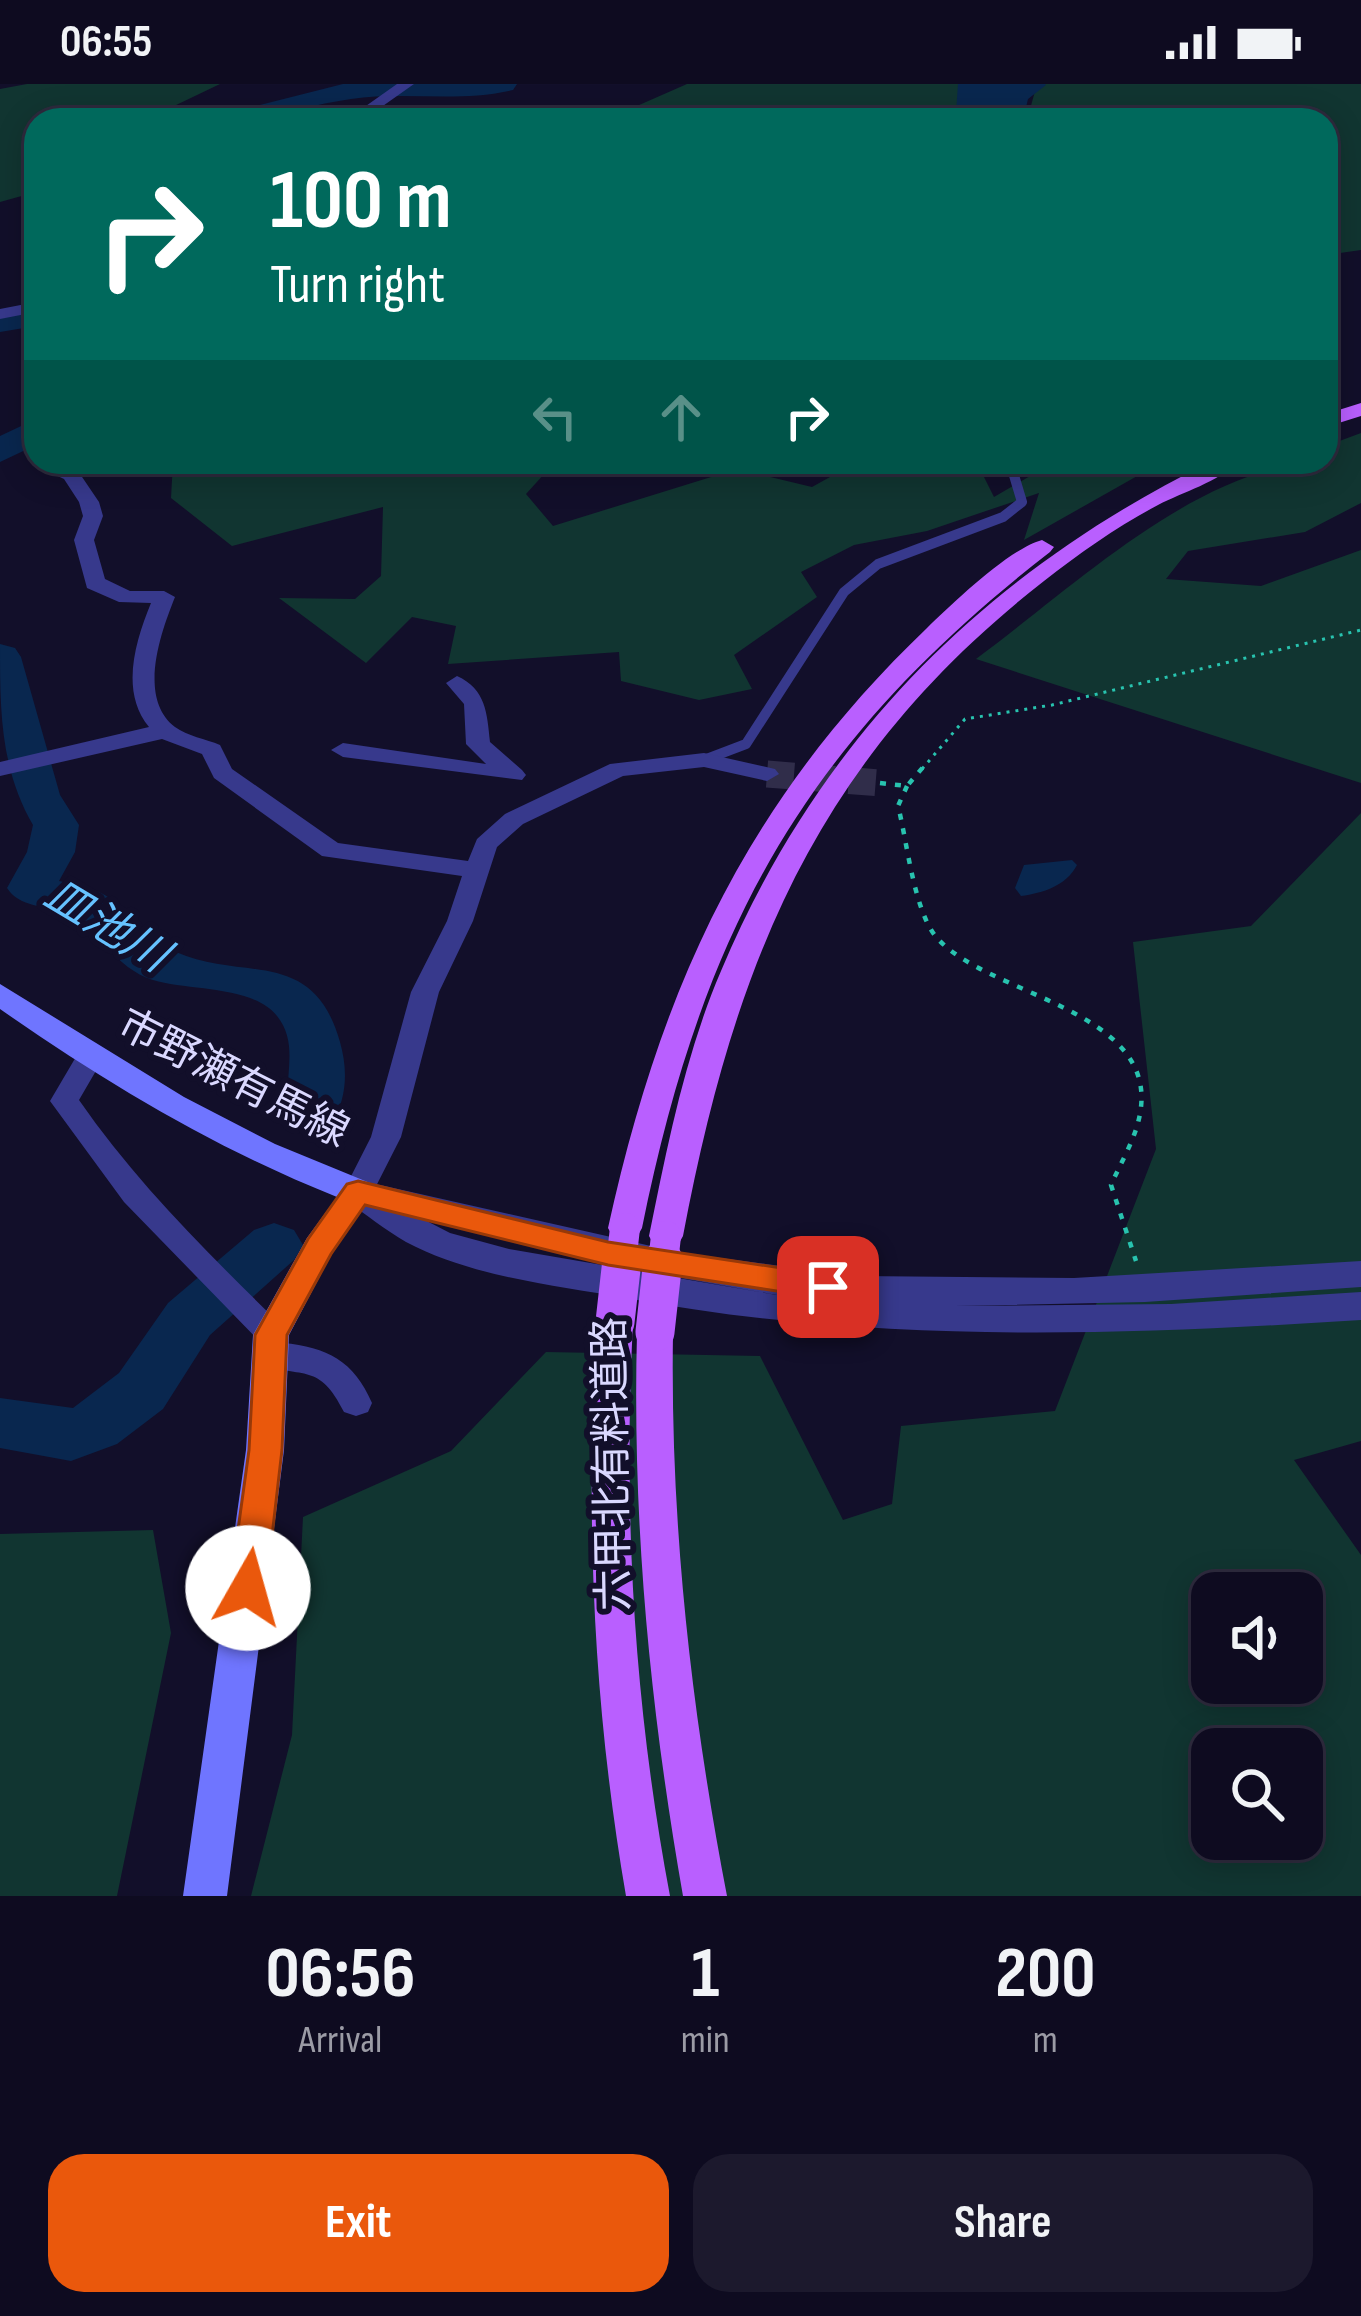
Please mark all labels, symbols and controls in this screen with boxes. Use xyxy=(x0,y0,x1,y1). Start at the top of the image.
text: 06:55 xyxy=(60,15,152,70)
text: 100 m xyxy=(270,151,452,252)
icon: right xyxy=(72,156,228,312)
text: Turn right xyxy=(270,253,445,318)
icon: left xyxy=(522,384,588,450)
icon: ahead xyxy=(648,384,714,450)
icon: right xyxy=(774,384,840,450)
water label: 皿池川 xyxy=(34,868,181,986)
street label: 市野瀬有馬線 xyxy=(109,999,357,1159)
pin xyxy=(777,1236,879,1338)
icon: arrive xyxy=(795,1254,861,1320)
street label: 六甲北有料道路 xyxy=(585,1317,641,1611)
position arrow xyxy=(185,1525,311,1651)
map controls xyxy=(1191,1572,1323,1860)
button: sound xyxy=(1191,1572,1323,1704)
button: search xyxy=(1191,1728,1323,1860)
text: 06:56 xyxy=(266,1931,415,2018)
text: 1 xyxy=(691,1931,719,2018)
text: 200 xyxy=(995,1931,1095,2018)
text: Arrival xyxy=(298,2017,382,2064)
text: min xyxy=(681,2017,730,2064)
text: m xyxy=(1033,2017,1058,2064)
button: Exit xyxy=(48,2154,669,2292)
button: Share xyxy=(693,2154,1313,2292)

